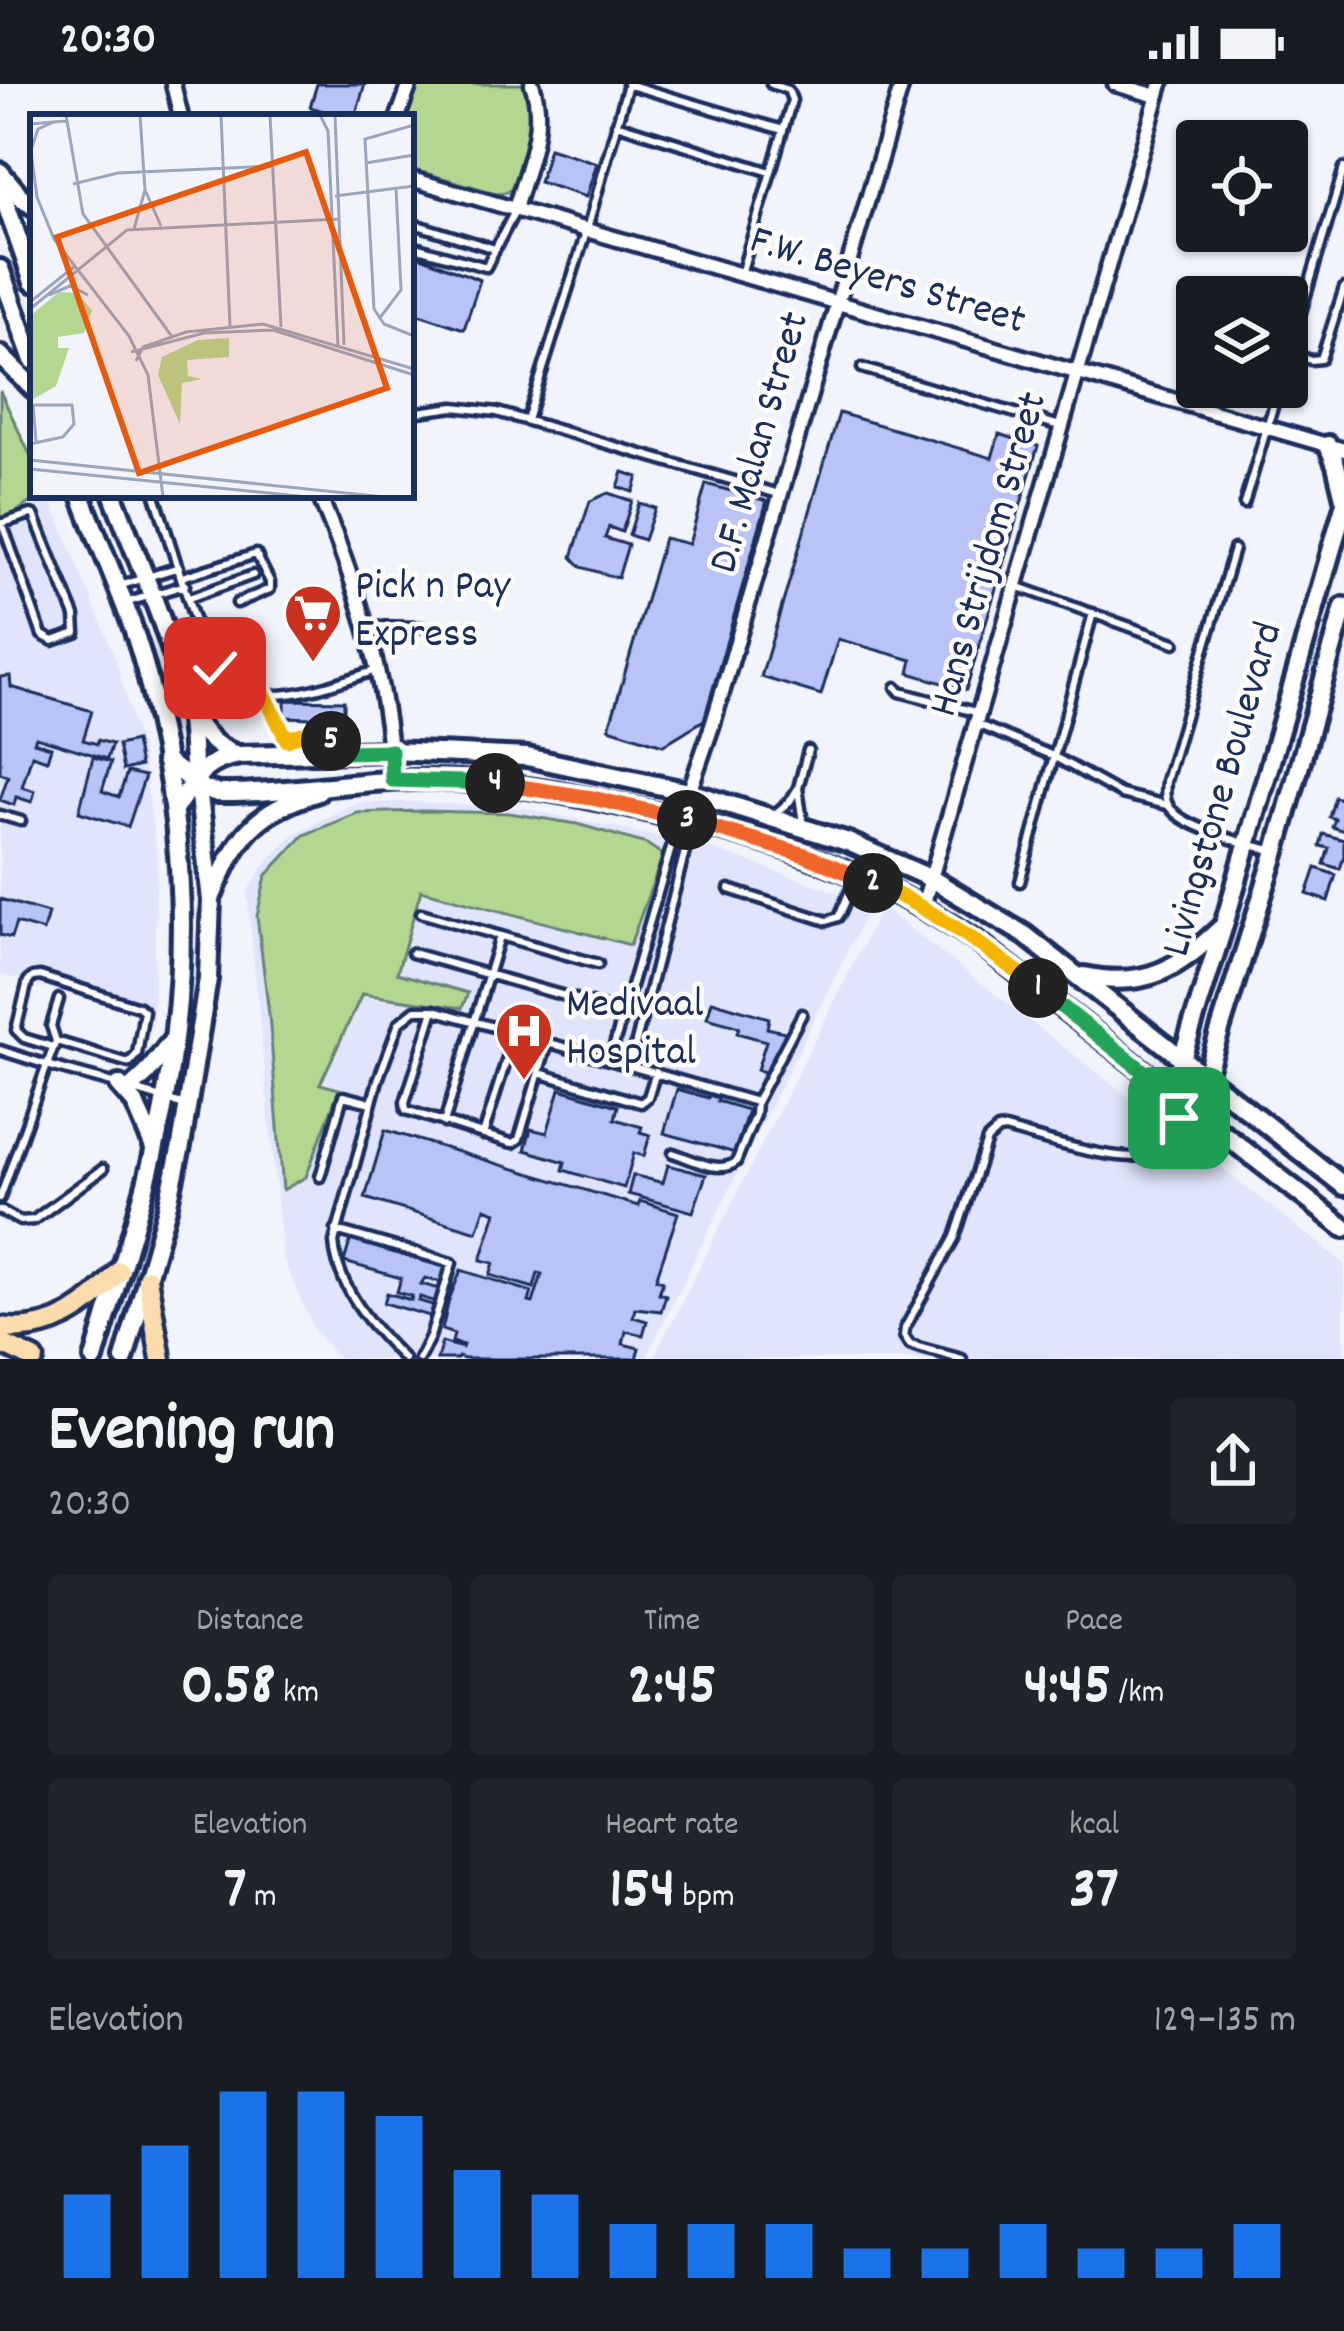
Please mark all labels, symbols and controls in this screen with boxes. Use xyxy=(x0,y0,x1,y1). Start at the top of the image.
text: 20:30 xyxy=(60,10,156,74)
inset map xyxy=(30,114,414,498)
map controls xyxy=(1176,120,1308,408)
button: locate xyxy=(1176,120,1308,252)
street label: F.W. Beyers Street xyxy=(742,213,1032,353)
button: layers xyxy=(1176,276,1308,408)
street label: D.F. Malan Street xyxy=(696,305,828,581)
street label: Hans Strijdom Street xyxy=(916,386,1066,724)
place label: Pick n Pay Express xyxy=(355,559,511,667)
supermarket icon: Pick n Pay Express xyxy=(282,582,344,664)
street label: Livingstone Boulevard xyxy=(1149,616,1301,964)
pin xyxy=(164,617,266,719)
icon: check xyxy=(182,635,248,701)
pin: 5 xyxy=(301,711,361,771)
text: 5 xyxy=(323,717,339,764)
pin: 4 xyxy=(465,753,525,813)
text: 4 xyxy=(488,759,502,806)
pin: 3 xyxy=(657,790,717,850)
text: 3 xyxy=(680,796,694,843)
pin: 2 xyxy=(843,853,903,913)
text: 2 xyxy=(866,859,880,906)
pin: 1 xyxy=(1008,958,1068,1018)
text: 1 xyxy=(1034,964,1042,1011)
place label: Medivaal Hospital xyxy=(566,977,703,1085)
hospital icon: Medivaal Hospital xyxy=(493,1000,555,1082)
pin xyxy=(1128,1067,1230,1169)
icon: arrive xyxy=(1146,1085,1212,1151)
text: Evening run xyxy=(48,1387,335,1481)
button: share xyxy=(1170,1398,1296,1524)
text: 20:30 xyxy=(48,1479,131,1534)
text: Distance xyxy=(196,1599,304,1646)
text: Time xyxy=(644,1599,700,1646)
text: Pace xyxy=(1065,1599,1123,1646)
text: 0.58 xyxy=(181,1646,275,1732)
text: 2:45 xyxy=(628,1646,716,1732)
text: 4:45 xyxy=(1024,1646,1111,1732)
text: km xyxy=(275,1671,319,1718)
text: /km xyxy=(1111,1671,1164,1718)
text: Elevation xyxy=(193,1803,307,1850)
text: Heart rate xyxy=(605,1803,739,1850)
text: kcal xyxy=(1069,1803,1119,1850)
text: 7 xyxy=(223,1850,246,1936)
text: 154 xyxy=(609,1850,675,1936)
text: 37 xyxy=(1069,1850,1119,1936)
text: m xyxy=(246,1875,277,1922)
text: bpm xyxy=(675,1875,735,1922)
text: Elevation xyxy=(48,1995,184,2050)
text: 129–135 m xyxy=(1154,1995,1296,2050)

